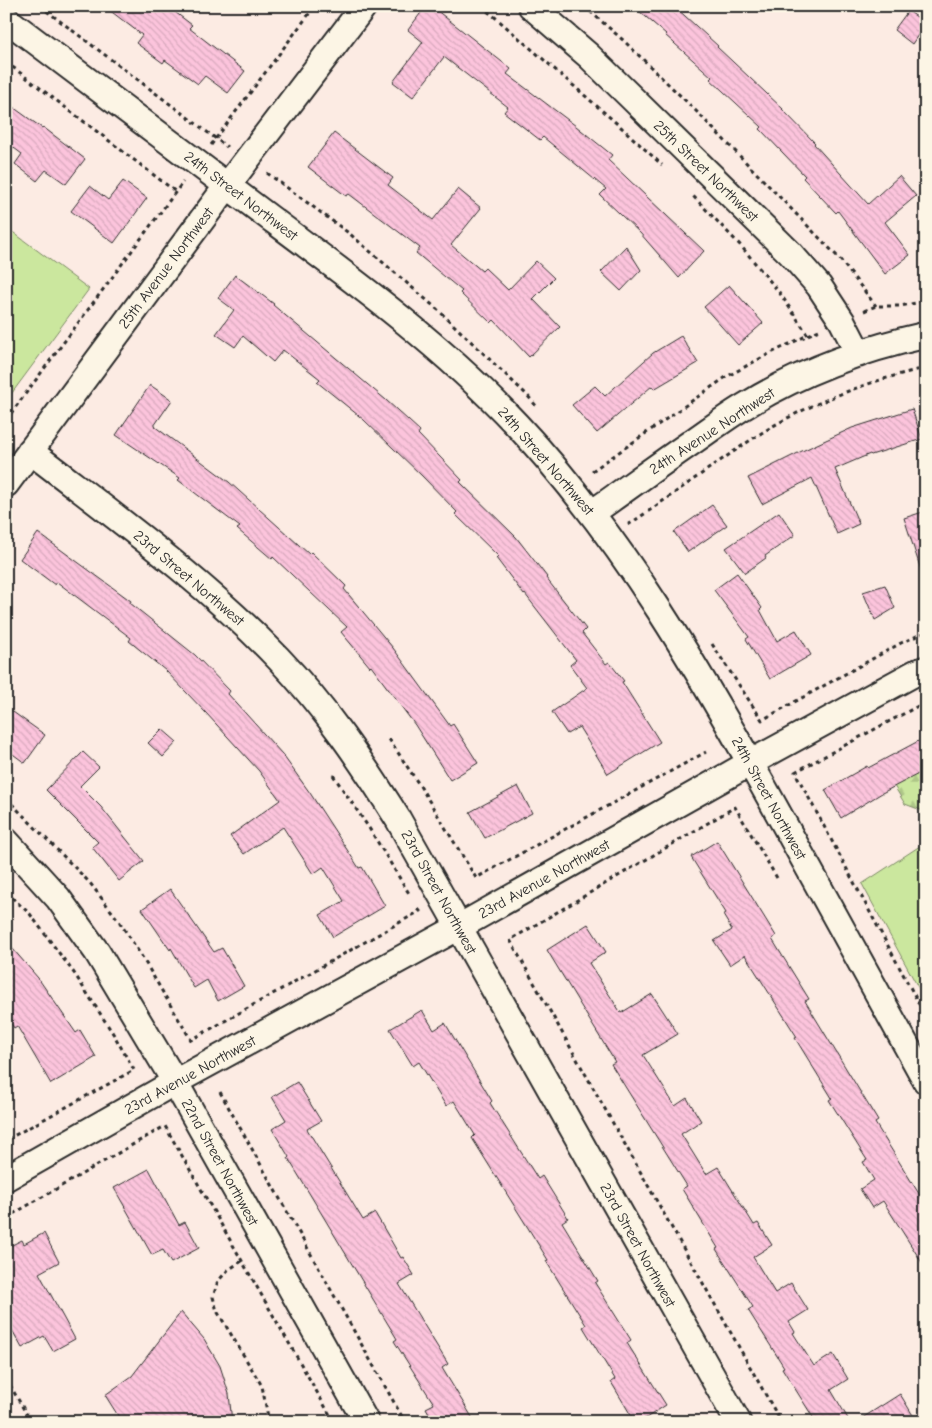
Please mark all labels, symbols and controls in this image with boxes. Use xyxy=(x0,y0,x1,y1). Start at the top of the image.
street label: 25th Street Northwest xyxy=(650,116,763,226)
street label: 24th Street Northwest xyxy=(181,147,302,245)
street label: 25th Avenue Northwest xyxy=(115,203,218,332)
street label: 24th Avenue Northwest xyxy=(646,383,779,478)
street label: 24th Street Northwest xyxy=(494,403,598,519)
street label: 23rd Street Northwest xyxy=(130,526,249,630)
street label: 24th Street Northwest xyxy=(728,733,811,863)
street label: 23rd Street Northwest xyxy=(397,827,481,958)
street label: 23rd Avenue Northwest xyxy=(475,835,613,923)
street label: 23rd Avenue Northwest xyxy=(121,1031,259,1119)
street label: 22nd Street Northwest xyxy=(178,1095,263,1229)
street label: 23rd Street Northwest xyxy=(596,1180,680,1311)

